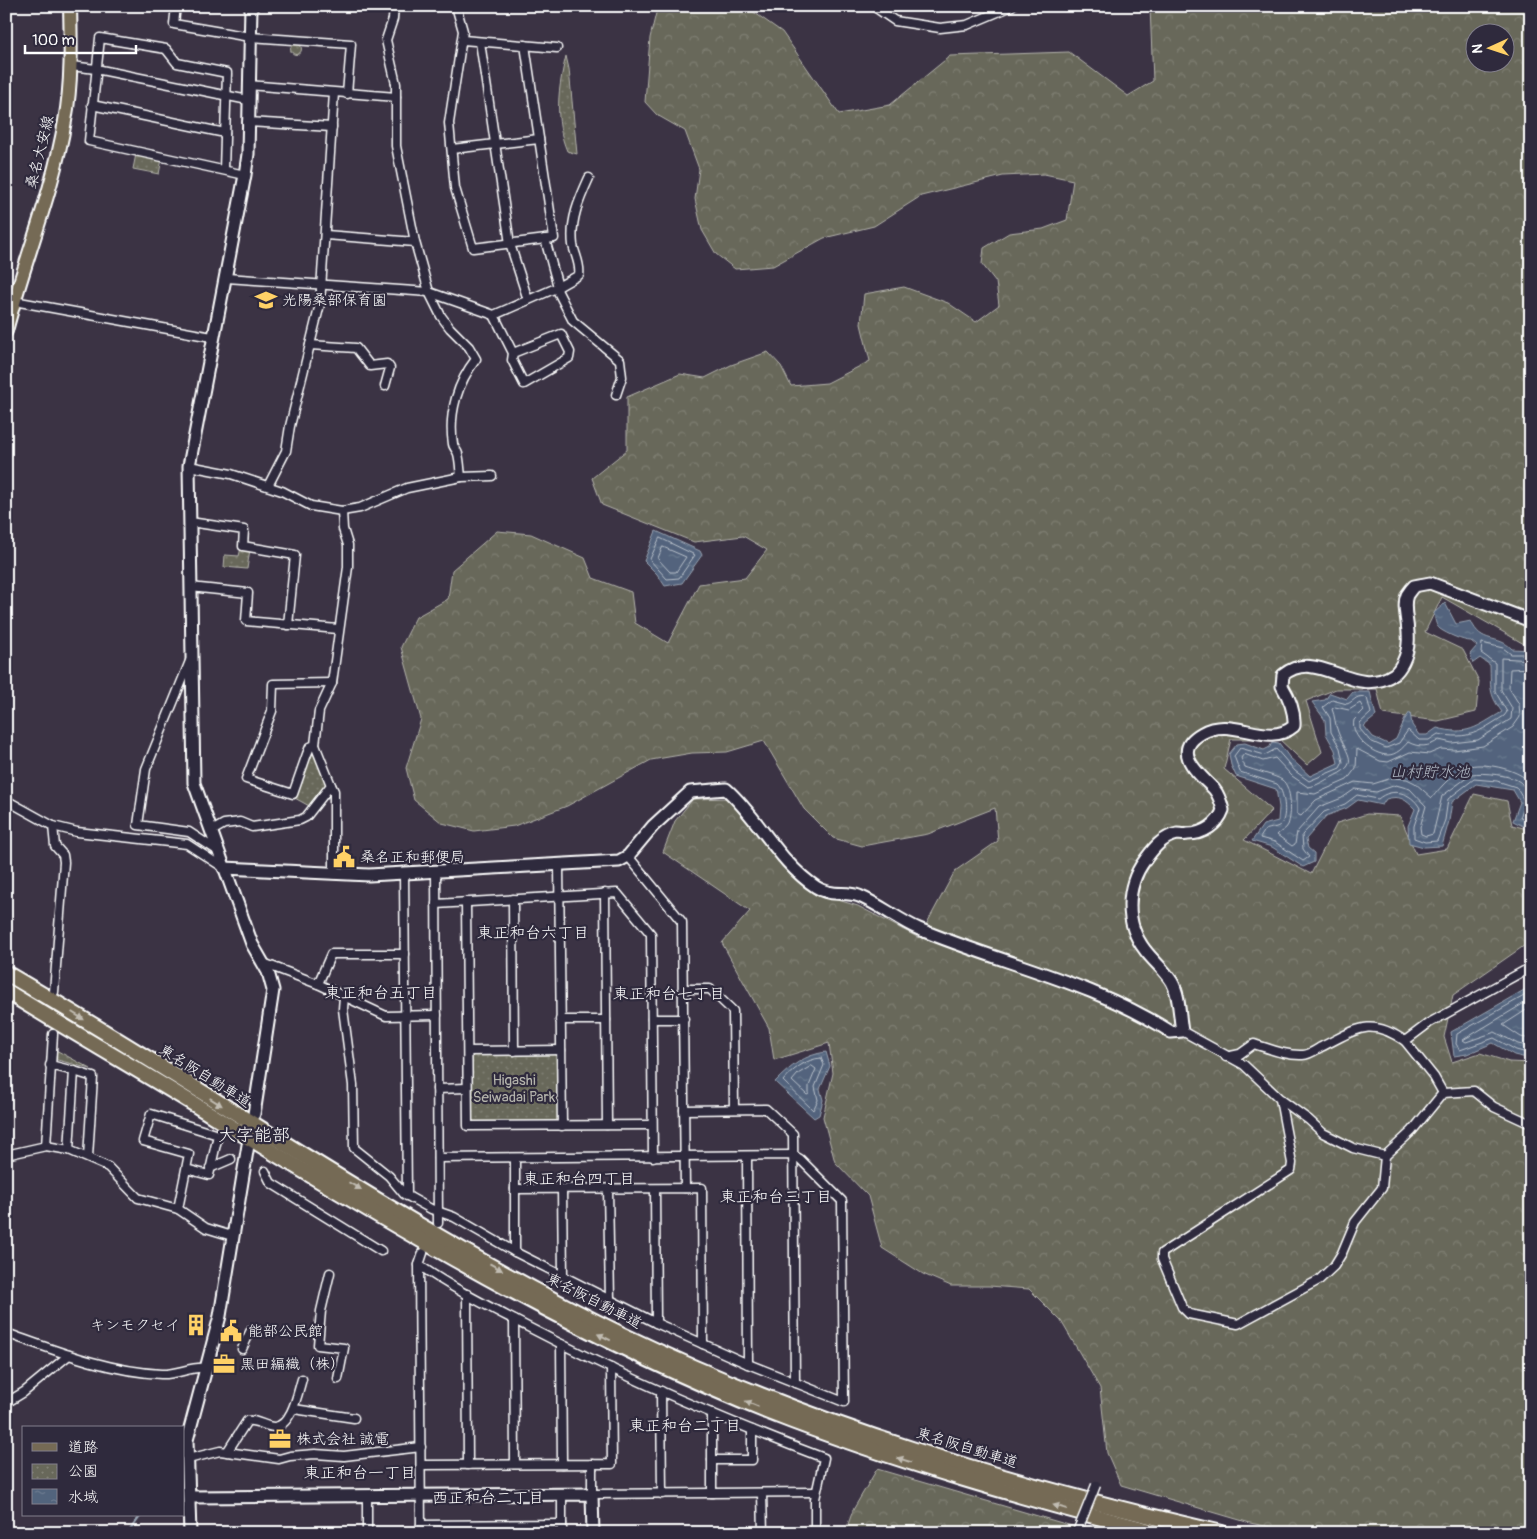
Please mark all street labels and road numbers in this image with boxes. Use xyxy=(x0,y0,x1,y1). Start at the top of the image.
street label: 桑名大安線 xyxy=(22,113,58,191)
street label: 東名阪自動車道 xyxy=(155,1040,255,1112)
street label: 東名阪自動車道 xyxy=(543,1269,645,1333)
street label: 東名阪自動車道 xyxy=(914,1424,1020,1472)

